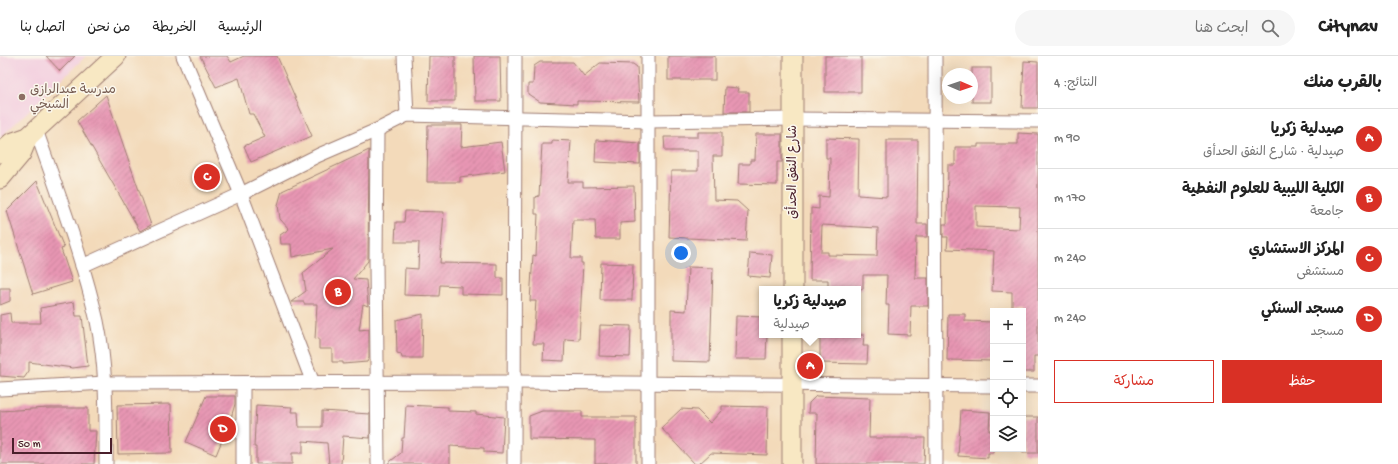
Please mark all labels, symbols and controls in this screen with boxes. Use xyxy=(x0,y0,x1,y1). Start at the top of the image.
search box xyxy=(1015,10,1295,46)
text: Citynav xyxy=(1319,16,1378,39)
icon: search xyxy=(1259,17,1281,39)
text: اتصل بنا xyxy=(20,20,65,37)
text: من نحن xyxy=(87,20,131,37)
text: الخريطة xyxy=(153,20,196,37)
text: الرئيسية xyxy=(218,20,262,37)
text: ابحث هنا xyxy=(1195,20,1249,38)
north arrow xyxy=(942,68,978,104)
text: بالقرب منك xyxy=(1303,74,1382,94)
text: النتائج: 4 xyxy=(1054,76,1097,91)
place label: مدرسة عبدالرازق الشيخي xyxy=(30,83,116,115)
marker: مدرسة عبدالرازق الشيخي xyxy=(17,92,27,102)
text: صيدلية زكريا xyxy=(1271,121,1344,139)
street label: شارع النفق الحدأق xyxy=(784,125,801,219)
text: 90 m xyxy=(1054,131,1080,146)
text: A xyxy=(1365,131,1373,146)
text: صيدلية · شارع النفق الحدأق xyxy=(1203,145,1344,160)
pin: C xyxy=(194,162,220,192)
text: الكلية الليبية للعلوم النفطية xyxy=(1182,181,1344,199)
text: 170 m xyxy=(1054,191,1086,206)
text: B xyxy=(1366,191,1372,206)
text: جامعة xyxy=(1310,205,1344,220)
text: المركز الاستشاري xyxy=(1249,241,1344,259)
your location xyxy=(671,243,691,263)
text: 240 m xyxy=(1054,251,1086,266)
text: C xyxy=(1365,251,1373,266)
text: مستشفى xyxy=(1296,265,1344,280)
pin: B xyxy=(325,277,351,307)
popup xyxy=(759,286,861,338)
text: صيدلية زكريا xyxy=(773,294,847,312)
text: مسجد السنكي xyxy=(1261,301,1344,319)
map controls xyxy=(990,308,1026,452)
button: + xyxy=(990,308,1026,344)
text: 240 m xyxy=(1054,311,1086,326)
text: D xyxy=(1365,311,1373,326)
text: صيدلية xyxy=(773,318,810,333)
text: مسجد xyxy=(1311,325,1344,340)
button: − xyxy=(990,344,1026,380)
pin: A xyxy=(797,351,823,381)
button: مشاركة xyxy=(1054,360,1214,403)
button: حفظ xyxy=(1222,360,1382,403)
button: locate xyxy=(990,380,1026,416)
pin: D xyxy=(210,414,236,444)
button: layers xyxy=(990,416,1026,452)
scale bar xyxy=(12,436,112,455)
text: 50 m xyxy=(18,439,40,451)

